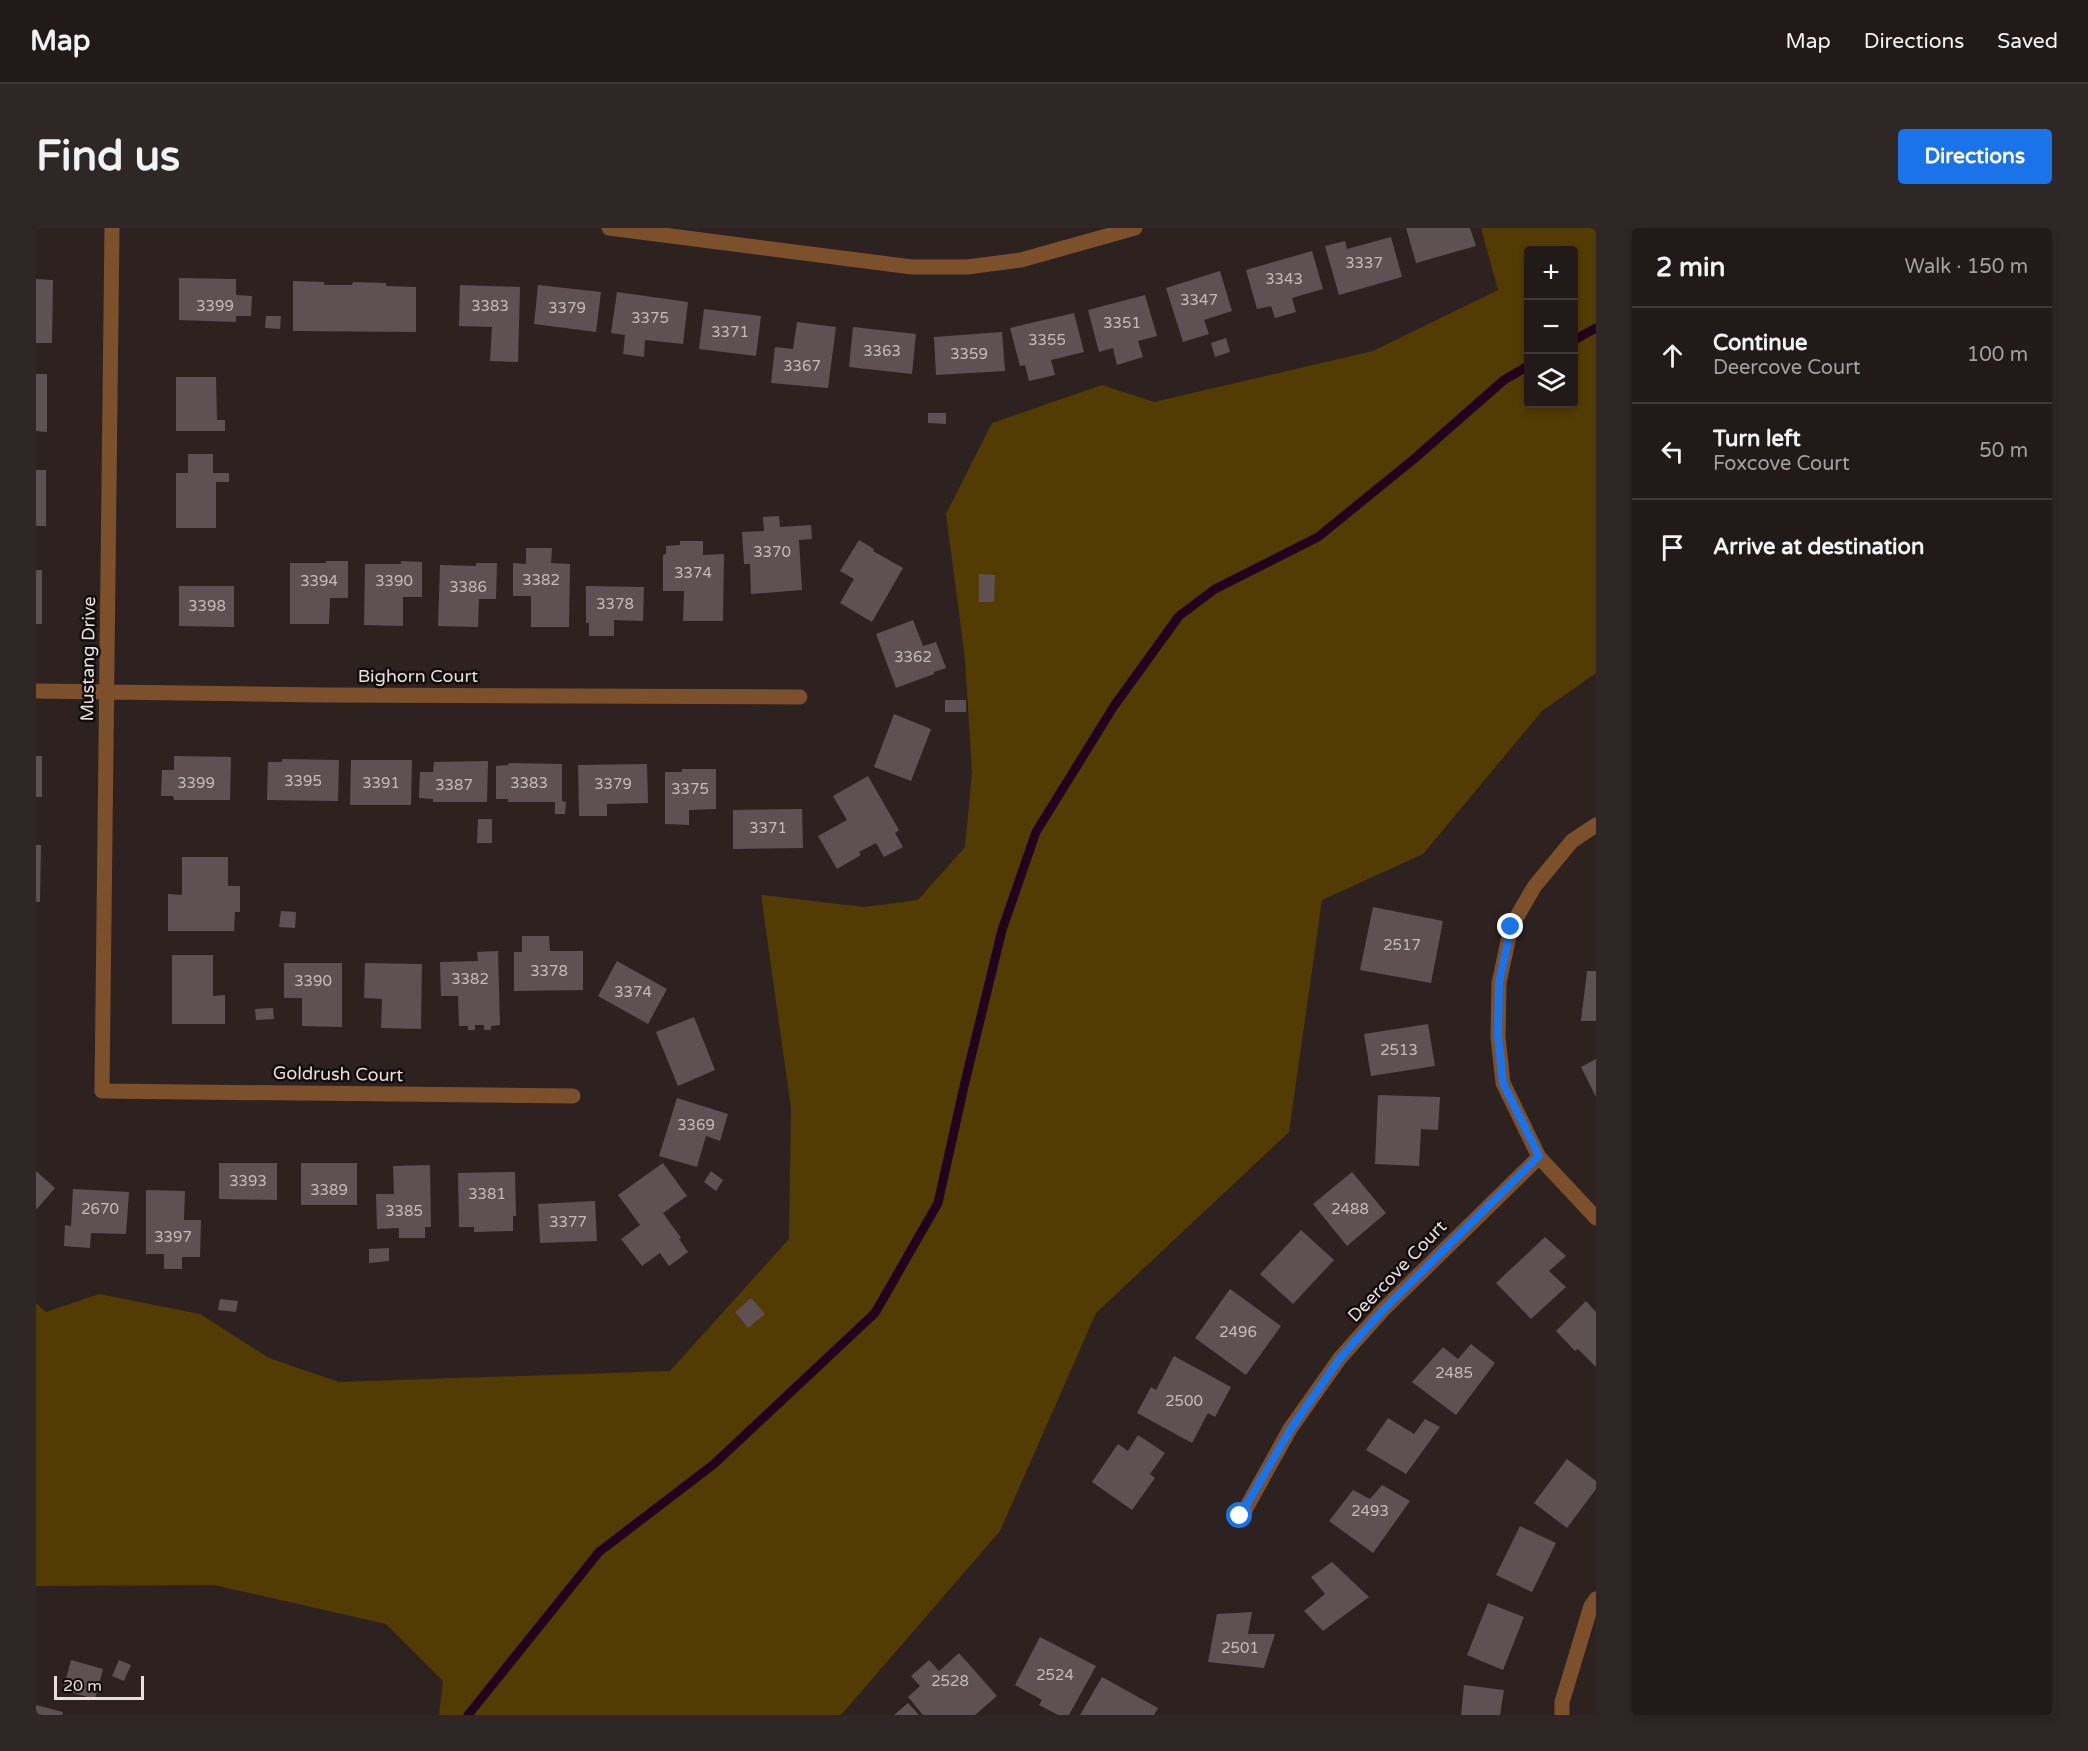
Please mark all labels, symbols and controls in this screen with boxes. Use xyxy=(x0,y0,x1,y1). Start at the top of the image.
text: Map xyxy=(30,24,90,58)
text: Map xyxy=(1785,29,1831,54)
text: Directions xyxy=(1864,29,1964,54)
text: Saved xyxy=(1997,29,2058,54)
button: Directions xyxy=(1898,129,2052,184)
text: Find us xyxy=(36,131,180,182)
map controls xyxy=(1524,246,1578,408)
button: + xyxy=(1524,246,1578,300)
text: 2 min xyxy=(1656,252,1725,283)
house number: 3337 xyxy=(1345,254,1383,272)
text: Walk · 150 m xyxy=(1905,255,2028,279)
house number: 3343 xyxy=(1265,270,1303,288)
house number: 3347 xyxy=(1180,291,1218,309)
house number: 3399 xyxy=(196,297,234,315)
house number: 3383 xyxy=(471,297,509,315)
house number: 3379 xyxy=(548,299,586,317)
button: − xyxy=(1524,300,1578,354)
house number: 3375 xyxy=(631,309,669,327)
house number: 3351 xyxy=(1103,314,1141,332)
house number: 3371 xyxy=(711,323,749,341)
text: Continue xyxy=(1713,330,1808,356)
house number: 3355 xyxy=(1028,331,1066,349)
icon: ahead xyxy=(1656,339,1689,372)
house number: 3363 xyxy=(863,342,901,360)
text: 100 m xyxy=(1967,343,2028,367)
house number: 3359 xyxy=(950,345,988,363)
button: layers xyxy=(1524,354,1578,408)
text: Deercove Court xyxy=(1713,356,1860,380)
house number: 3367 xyxy=(783,357,821,375)
text: Turn left xyxy=(1713,426,1801,452)
icon: left xyxy=(1656,435,1689,468)
text: 50 m xyxy=(1979,439,2028,463)
text: Foxcove Court xyxy=(1713,452,1850,476)
icon: arrive xyxy=(1656,531,1689,564)
text: Arrive at destination xyxy=(1713,534,1924,560)
house number: 3370 xyxy=(753,543,791,561)
house number: 3374 xyxy=(674,564,712,582)
house number: 3382 xyxy=(522,571,560,589)
house number: 3394 xyxy=(300,572,338,590)
house number: 3390 xyxy=(375,572,413,590)
house number: 3386 xyxy=(449,578,487,596)
house number: 3378 xyxy=(596,595,634,613)
street label: Mustang Drive xyxy=(76,596,100,722)
house number: 3398 xyxy=(188,597,226,615)
house number: 3362 xyxy=(894,648,932,666)
street label: Bighorn Court xyxy=(358,665,478,687)
house number: 3395 xyxy=(284,772,322,790)
house number: 3399 xyxy=(177,774,215,792)
house number: 3391 xyxy=(362,774,400,792)
house number: 3383 xyxy=(510,774,548,792)
house number: 3379 xyxy=(594,775,632,793)
house number: 3387 xyxy=(435,776,473,794)
house number: 3375 xyxy=(671,780,709,798)
house number: 3371 xyxy=(749,819,787,837)
route end xyxy=(1497,913,1523,939)
house number: 2517 xyxy=(1383,936,1421,954)
house number: 3378 xyxy=(530,962,568,980)
house number: 3382 xyxy=(451,970,489,988)
house number: 3390 xyxy=(294,972,332,990)
house number: 3374 xyxy=(614,983,652,1001)
house number: 2513 xyxy=(1380,1041,1418,1059)
street label: Goldrush Court xyxy=(273,1062,404,1086)
house number: 3369 xyxy=(677,1116,715,1134)
house number: 3393 xyxy=(229,1172,267,1190)
house number: 3389 xyxy=(310,1181,348,1199)
house number: 3381 xyxy=(468,1185,506,1203)
house number: 2670 xyxy=(81,1200,119,1218)
house number: 2488 xyxy=(1331,1200,1369,1218)
house number: 3385 xyxy=(385,1202,423,1220)
house number: 3377 xyxy=(549,1213,587,1231)
street label: Deercove Court xyxy=(1343,1216,1451,1326)
house number: 3397 xyxy=(154,1228,192,1246)
house number: 2496 xyxy=(1219,1323,1257,1341)
house number: 2485 xyxy=(1435,1364,1473,1382)
house number: 2500 xyxy=(1165,1392,1203,1410)
route start xyxy=(1226,1502,1252,1528)
house number: 2493 xyxy=(1351,1502,1389,1520)
house number: 2501 xyxy=(1221,1639,1259,1657)
house number: 2524 xyxy=(1036,1666,1074,1684)
house number: 2528 xyxy=(931,1672,969,1690)
scale bar xyxy=(54,1673,144,1700)
text: 20 m xyxy=(63,1676,102,1696)

